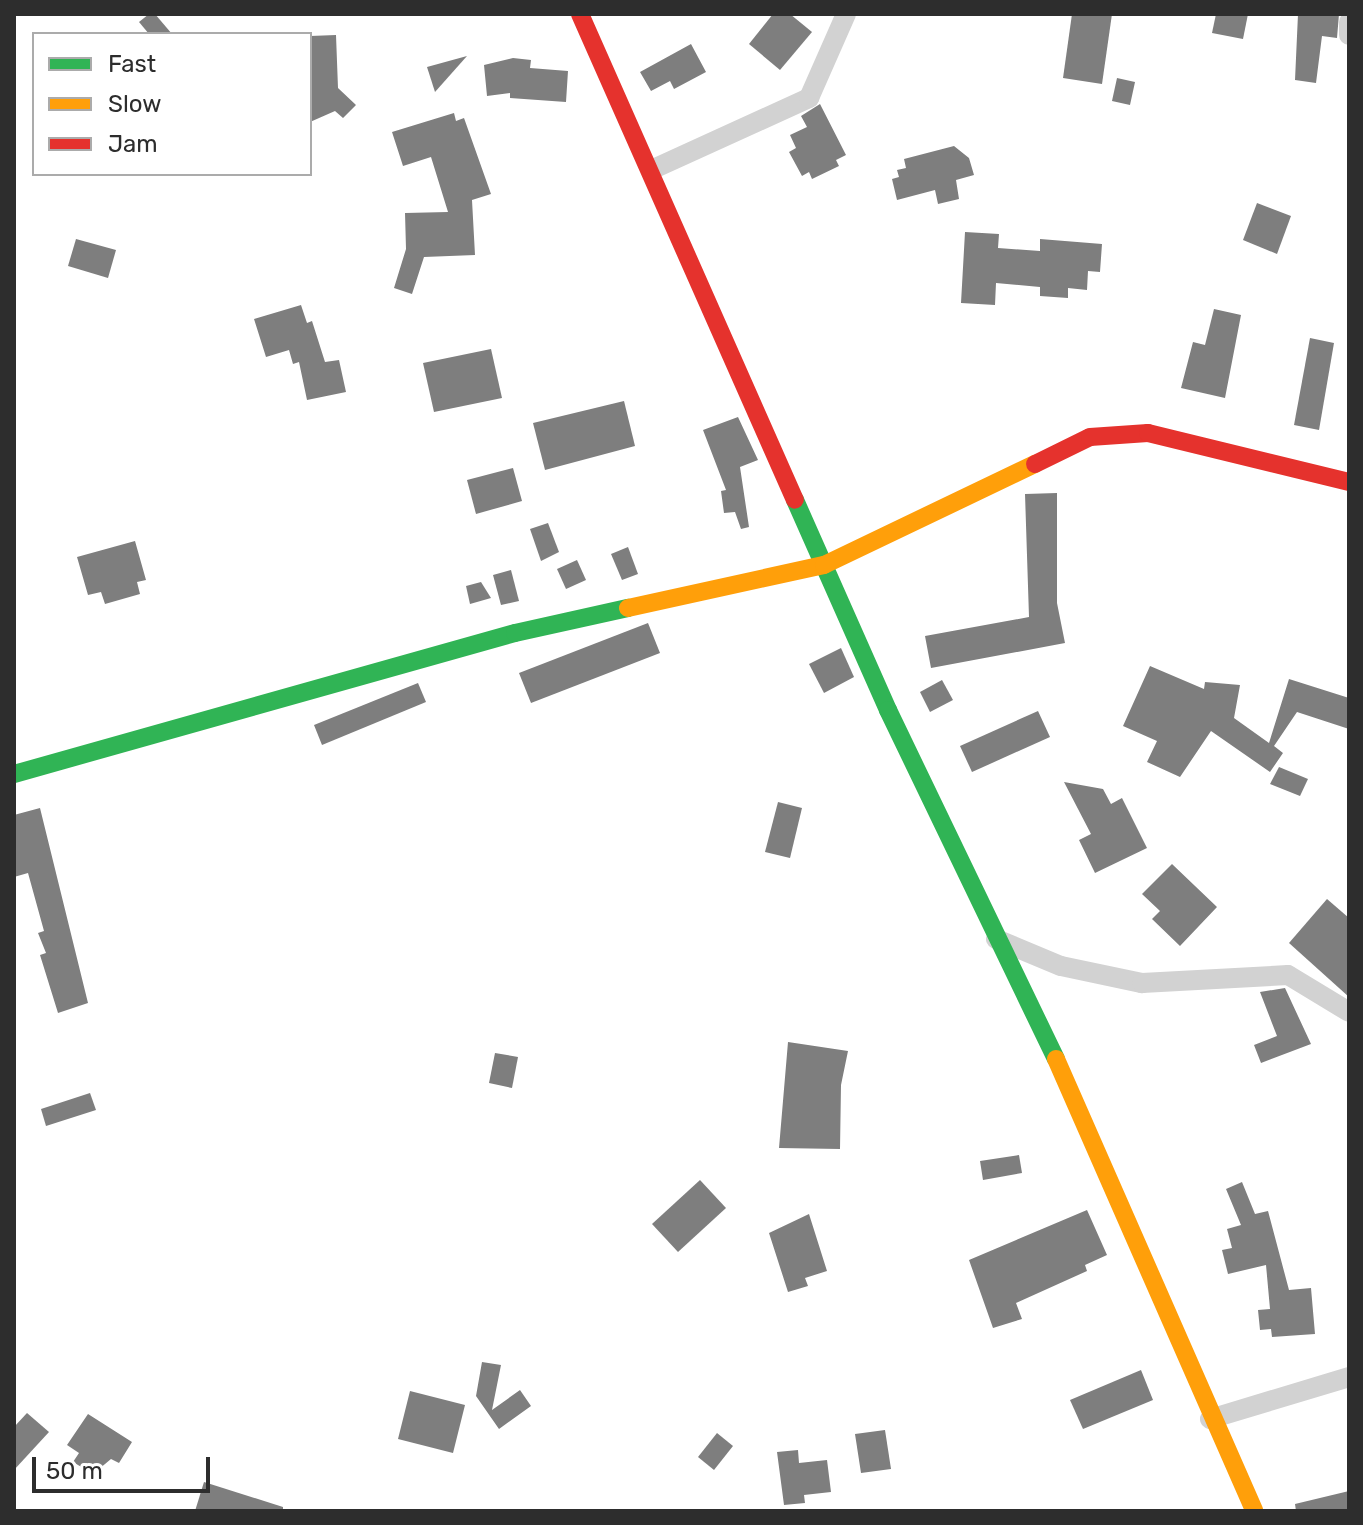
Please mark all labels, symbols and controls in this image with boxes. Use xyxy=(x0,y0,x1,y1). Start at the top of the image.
legend xyxy=(32,32,312,176)
text: Fast xyxy=(108,50,156,78)
text: Slow xyxy=(108,90,161,118)
text: Jam xyxy=(108,130,158,158)
scale bar xyxy=(36,1441,214,1491)
text: 50 m xyxy=(46,1457,103,1485)

